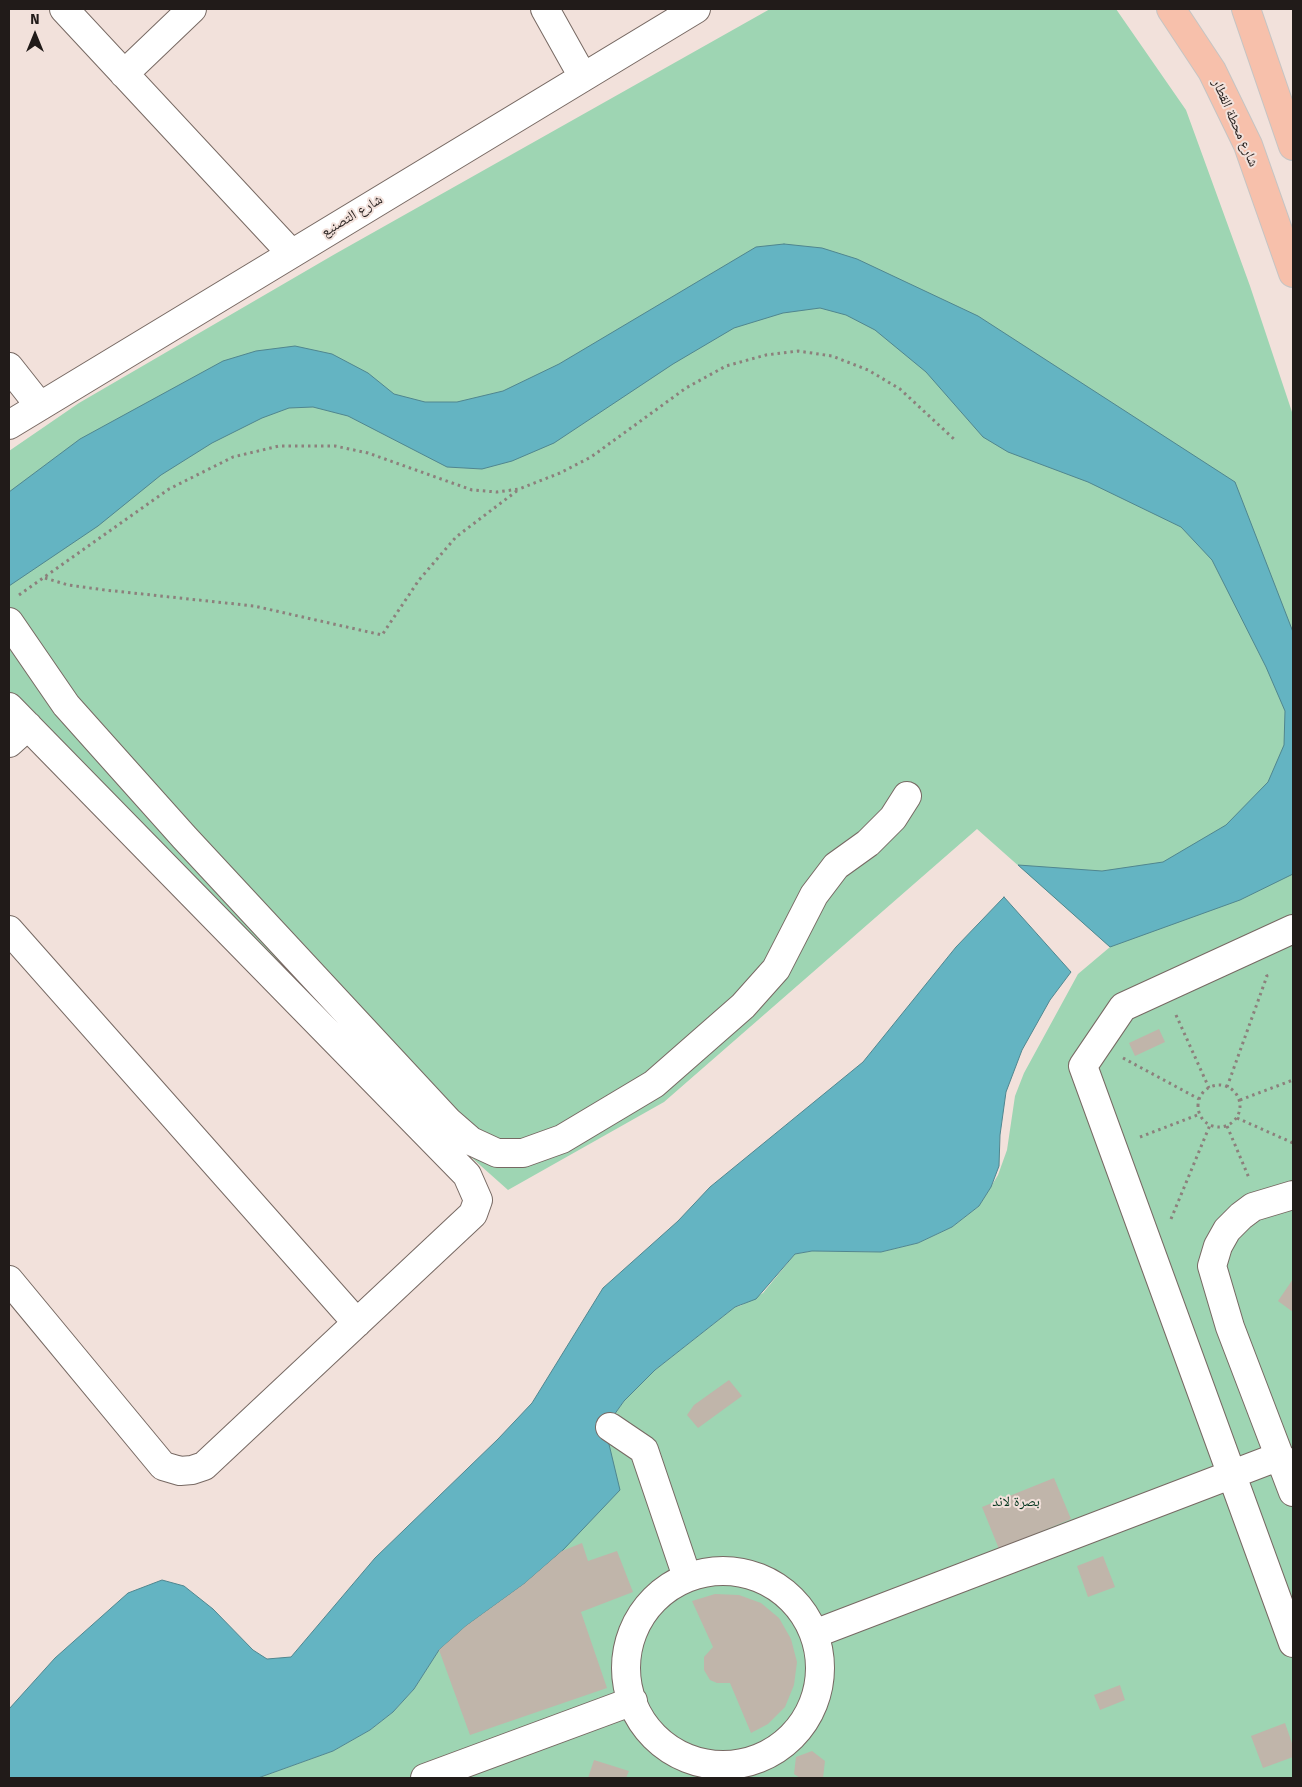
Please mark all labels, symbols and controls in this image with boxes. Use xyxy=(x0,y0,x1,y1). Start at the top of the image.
north arrow xyxy=(10,10,60,60)
text: N xyxy=(30,11,40,28)
street label: شارع محطة القطار xyxy=(1208,76,1262,170)
street label: شارع التصنيع xyxy=(318,191,386,241)
park label: بصرة لاند xyxy=(992,1494,1040,1510)

